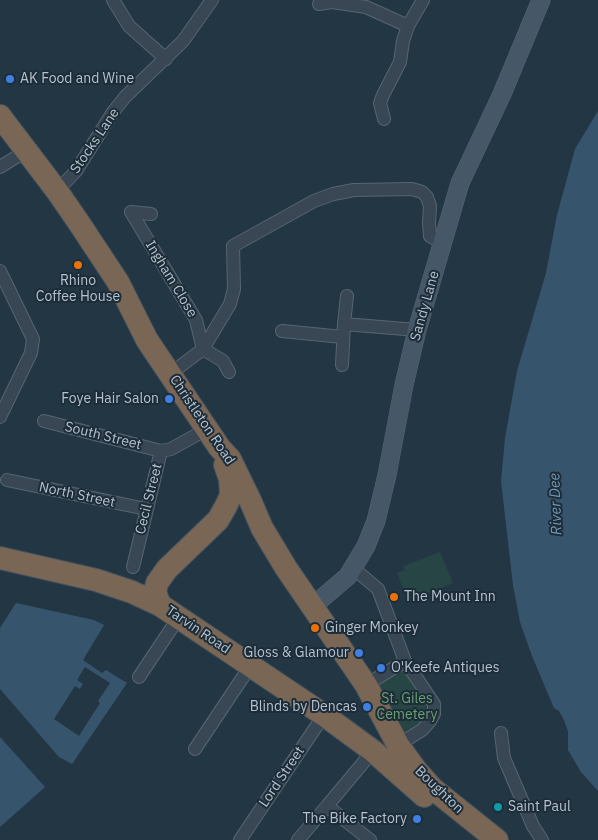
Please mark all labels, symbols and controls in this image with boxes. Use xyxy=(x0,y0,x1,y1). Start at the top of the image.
place label: AK Food and Wine xyxy=(20,71,134,87)
marker: AK Food and Wine xyxy=(4,73,16,85)
street label: Stocks Lane xyxy=(67,105,123,177)
street label: Ingham Close xyxy=(141,237,201,321)
marker: Rhino Coffee House xyxy=(72,259,84,271)
street label: Sandy Lane xyxy=(407,269,443,343)
place label: Rhino Coffee House xyxy=(36,273,120,306)
street label: Christleton Road xyxy=(166,372,238,468)
place label: Foye Hair Salon xyxy=(61,391,159,407)
marker: Foye Hair Salon xyxy=(163,393,175,405)
street label: South Street xyxy=(63,418,143,454)
street label: Cecil Street xyxy=(132,462,166,536)
water label: River Dee xyxy=(546,473,566,535)
street label: North Street xyxy=(37,479,117,511)
place label: The Mount Inn xyxy=(404,589,496,605)
marker: The Mount Inn xyxy=(388,591,400,603)
street label: Tarvin Road xyxy=(163,602,233,658)
place label: Ginger Monkey xyxy=(325,620,419,636)
marker: Ginger Monkey xyxy=(309,622,321,634)
place label: Gloss & Glamour xyxy=(244,645,349,661)
marker: Gloss & Glamour xyxy=(353,647,365,659)
place label: O'Keefe Antiques xyxy=(391,660,499,676)
marker: O'Keefe Antiques xyxy=(375,662,387,674)
park label: St. Giles Cemetery xyxy=(376,691,438,724)
place label: Blinds by Dencas xyxy=(250,699,357,715)
marker: Blinds by Dencas xyxy=(361,701,373,713)
street label: Lord Street xyxy=(256,743,308,811)
street label: Boughton xyxy=(411,763,467,817)
place label: Saint Paul xyxy=(508,799,571,815)
marker: Saint Paul xyxy=(492,801,504,813)
place label: The Bike Factory xyxy=(303,811,407,827)
marker: The Bike Factory xyxy=(411,813,423,825)

